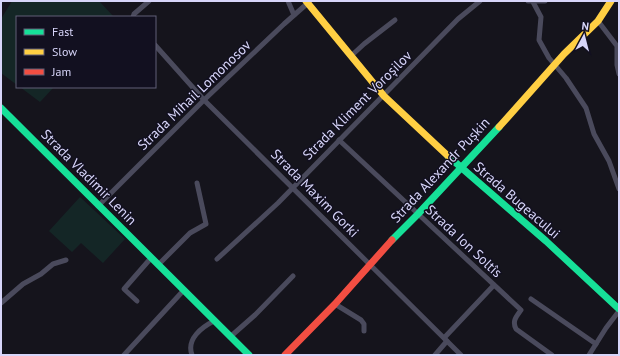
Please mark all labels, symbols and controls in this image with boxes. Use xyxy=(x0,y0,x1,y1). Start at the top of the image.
legend xyxy=(16,16,156,88)
north arrow xyxy=(564,16,604,56)
text: N xyxy=(581,19,590,33)
text: Fast xyxy=(52,24,73,39)
street label: Strada Mihail Lomonosov xyxy=(133,36,255,154)
text: Slow xyxy=(52,44,77,59)
street label: Strada Kliment Voroșilov xyxy=(299,46,416,163)
text: Jam xyxy=(51,64,71,79)
street label: Strada Alexandr Pușkin xyxy=(387,114,493,226)
street label: Strada Vladimir Lenin xyxy=(37,125,141,229)
street label: Strada Maxim Gorki xyxy=(267,145,363,241)
street label: Strada Bugeacului xyxy=(470,158,564,242)
street label: Strada Ion Soltîs xyxy=(422,201,506,281)

